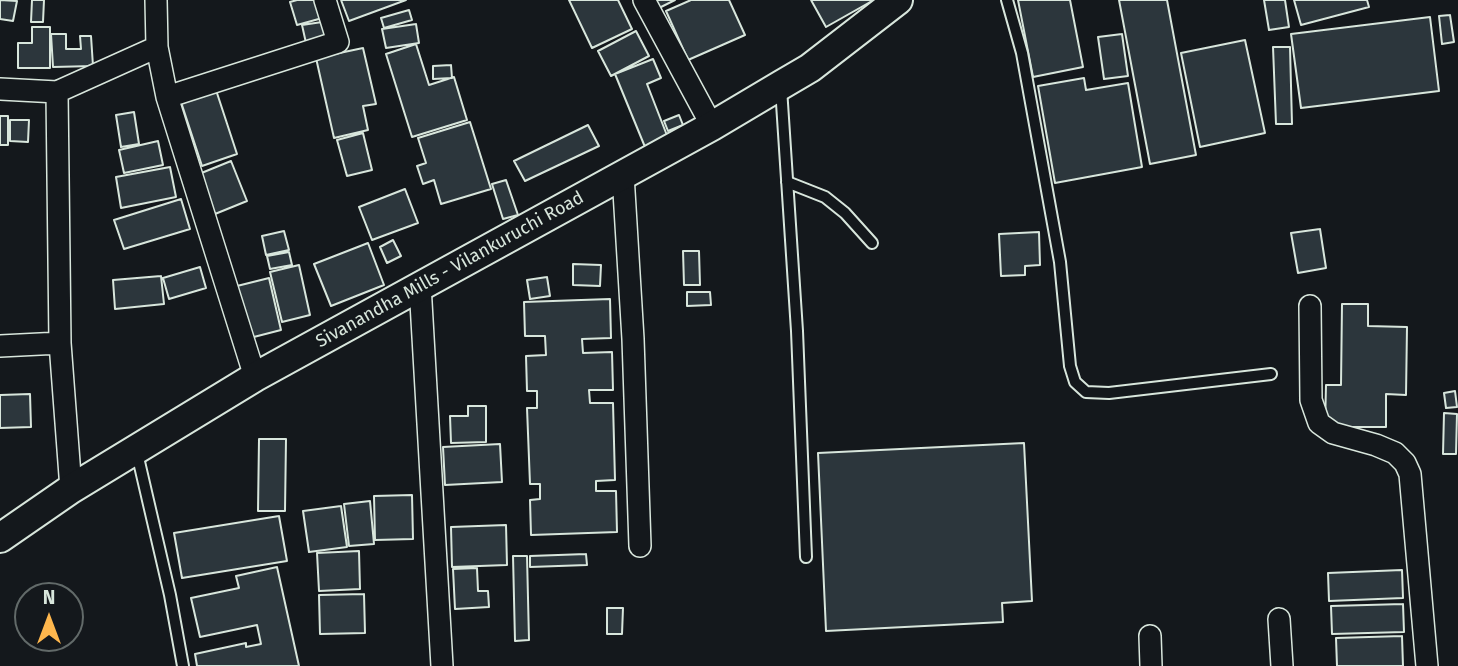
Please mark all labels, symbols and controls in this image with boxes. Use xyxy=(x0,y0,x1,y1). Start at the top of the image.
street label: Sivanandha Mills - Vilankuruchi Road xyxy=(312,187,588,353)
north arrow xyxy=(14,582,84,652)
text: N xyxy=(43,586,55,609)

